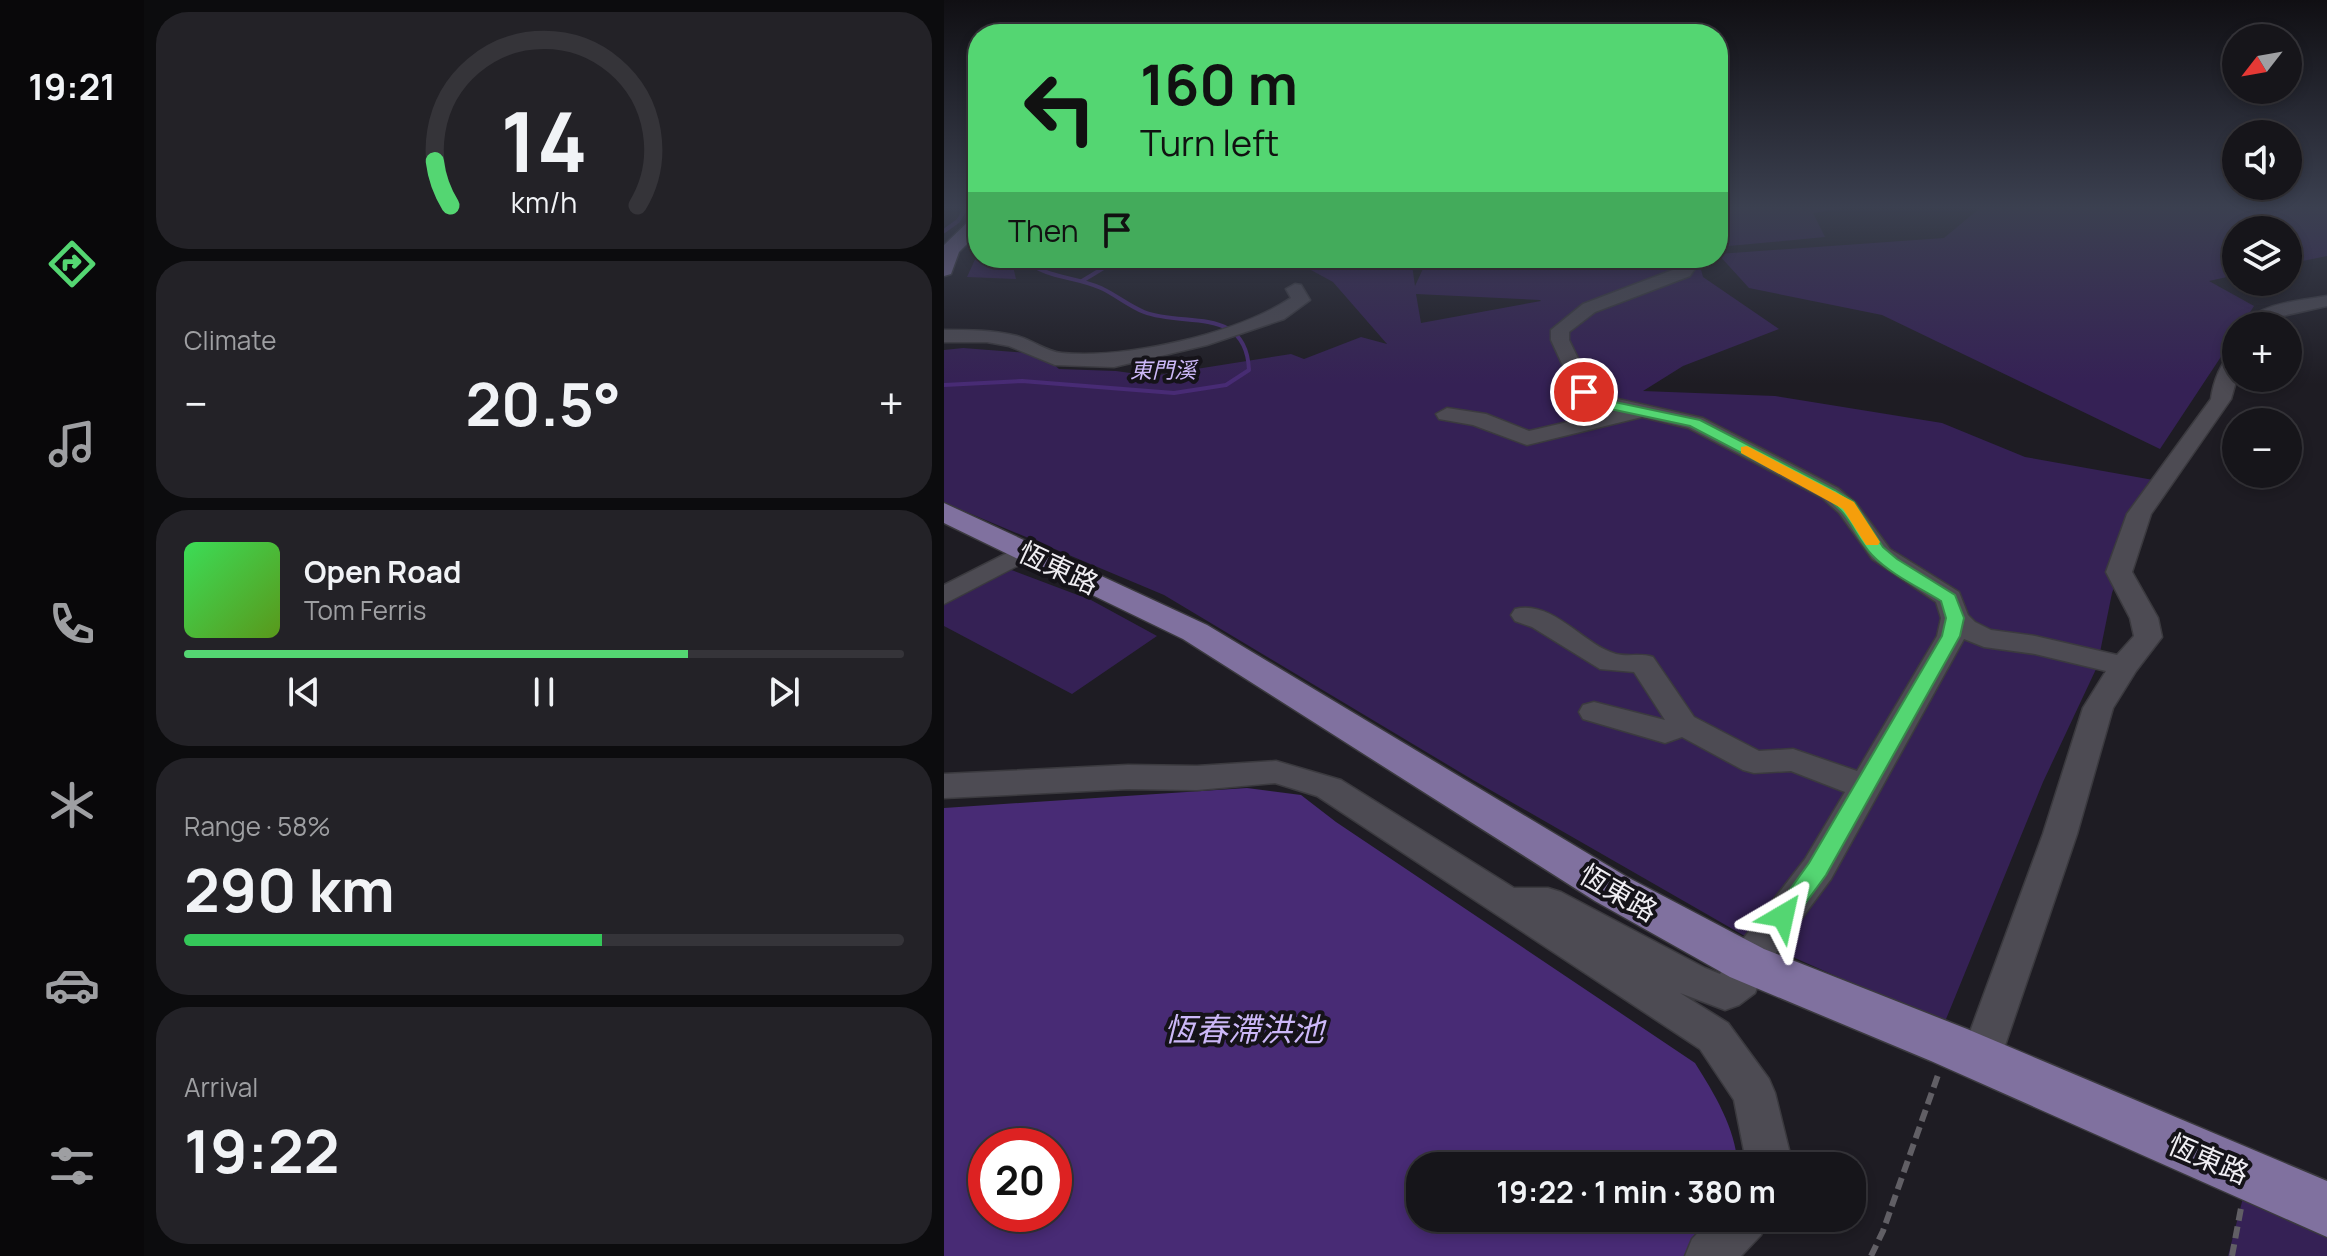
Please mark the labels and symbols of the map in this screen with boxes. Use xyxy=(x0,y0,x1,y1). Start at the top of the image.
north arrow xyxy=(2222,24,2302,104)
water label: 東門溪 xyxy=(1130,355,1199,385)
pin xyxy=(1550,358,1618,426)
street label: 恆東路 xyxy=(1013,532,1105,602)
street label: 恆東路 xyxy=(1573,855,1665,929)
position arrow xyxy=(1741,874,1825,958)
water label: 恆春滯洪池 xyxy=(1164,1007,1327,1051)
street label: 恆東路 xyxy=(2163,1124,2255,1192)
speed limit sign: 20 xyxy=(968,1128,1072,1232)

